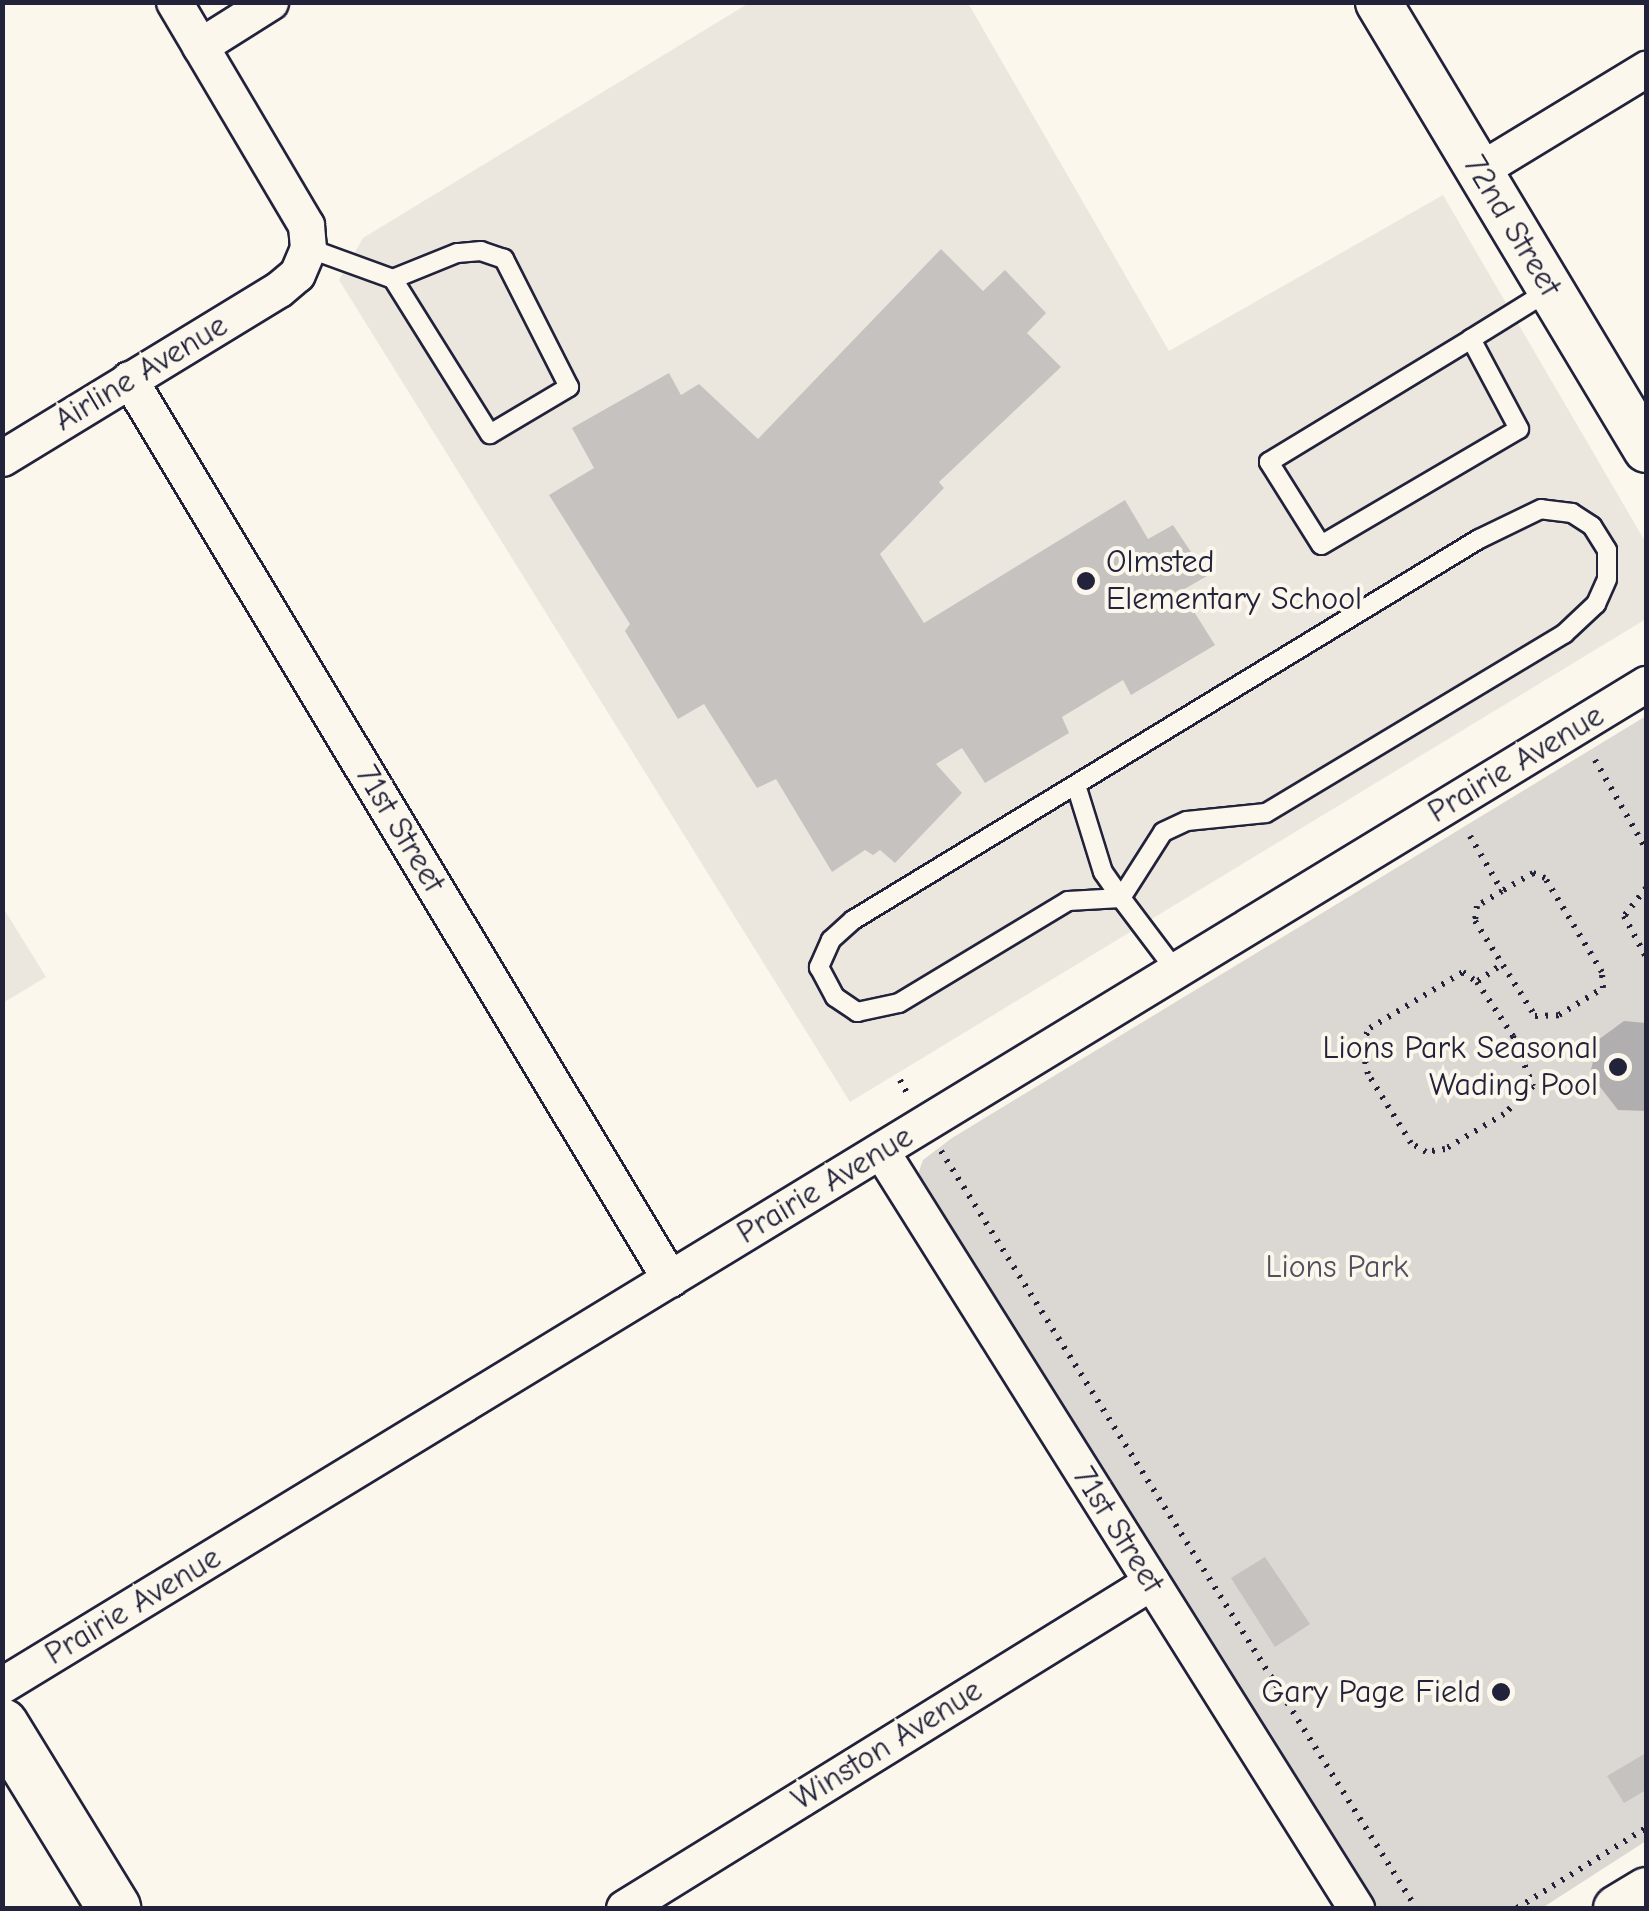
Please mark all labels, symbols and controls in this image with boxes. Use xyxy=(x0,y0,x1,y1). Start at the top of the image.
street label: 72nd Street xyxy=(1455,149,1569,303)
street label: Airline Avenue xyxy=(48,306,234,440)
place label: Olmsted Elementary School xyxy=(1106,544,1362,619)
marker: Olmsted Elementary School xyxy=(1075,570,1097,592)
street label: Prairie Avenue xyxy=(1421,697,1611,831)
street label: 71st Street xyxy=(347,759,453,899)
place label: Lions Park Seasonal Wading Pool xyxy=(1323,1030,1598,1105)
marker: Lions Park Seasonal Wading Pool xyxy=(1607,1056,1629,1078)
street label: Prairie Avenue xyxy=(730,1118,920,1252)
park label: Lions Park xyxy=(1265,1248,1409,1286)
street label: 71st Street xyxy=(1064,1460,1172,1600)
street label: Prairie Avenue xyxy=(38,1539,228,1673)
street label: Winston Avenue xyxy=(785,1671,989,1819)
place label: Gary Page Field xyxy=(1261,1673,1481,1711)
marker: Gary Page Field xyxy=(1490,1681,1512,1703)

